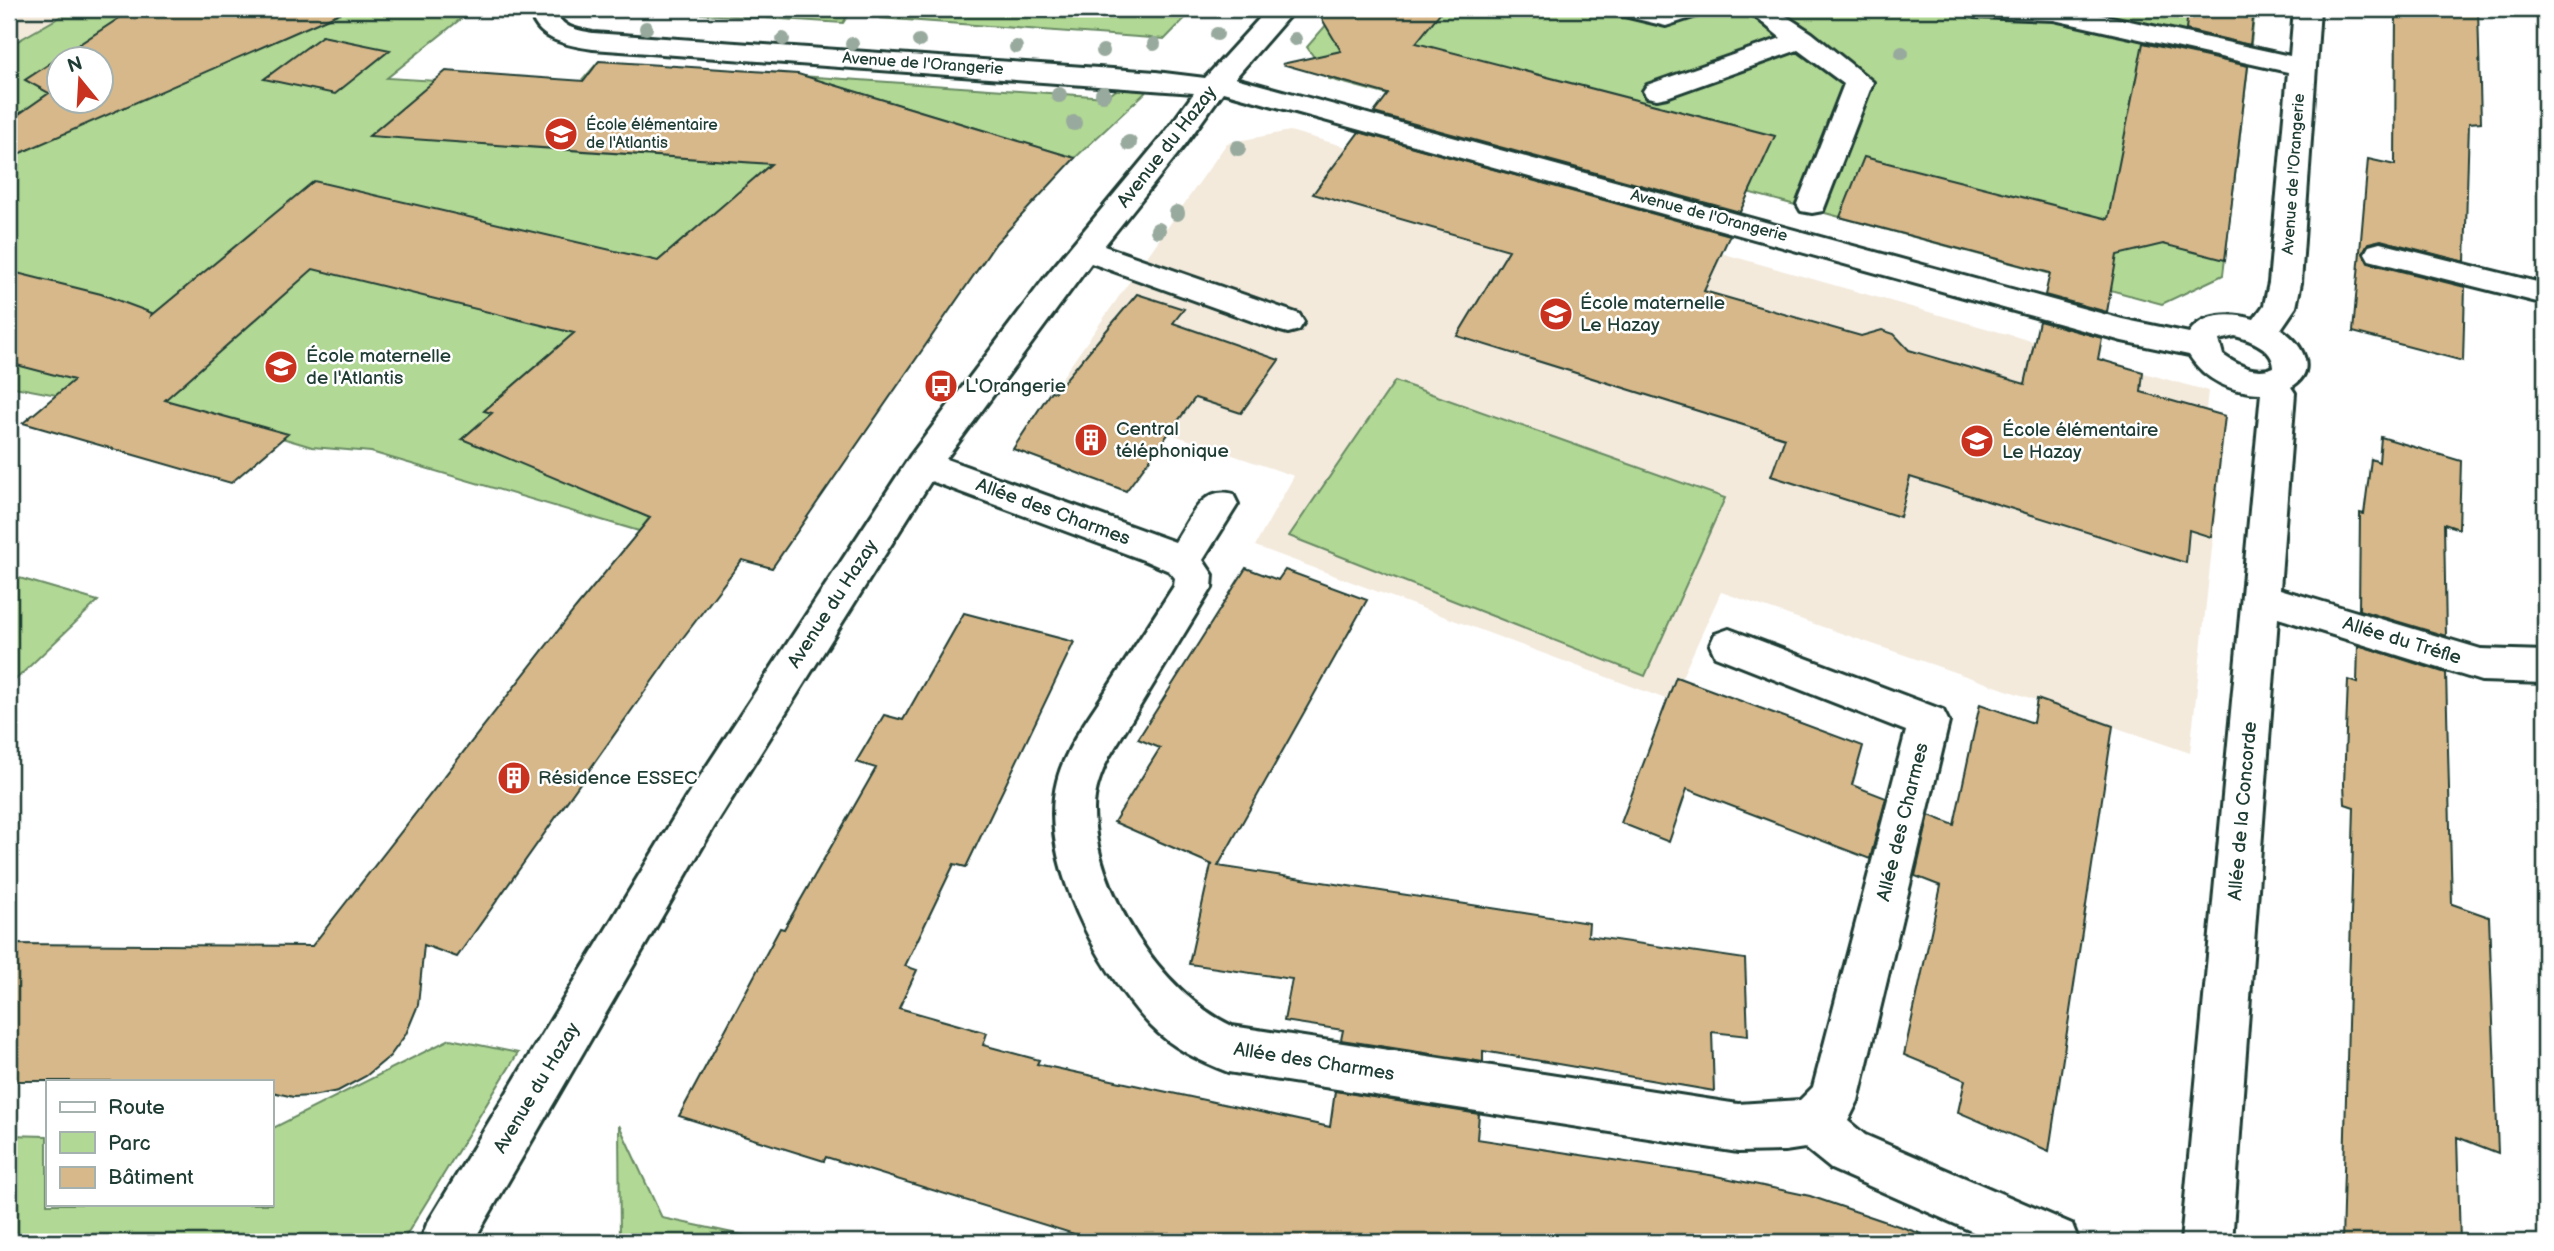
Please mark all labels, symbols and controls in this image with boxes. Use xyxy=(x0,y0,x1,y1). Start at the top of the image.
north arrow xyxy=(46,46,116,116)
street label: Avenue de l'Orangerie xyxy=(842,49,1005,79)
text: N xyxy=(65,52,86,78)
street label: Avenue du Hazay xyxy=(1112,81,1222,213)
street label: Avenue de l'Orangerie xyxy=(2279,92,2309,255)
place label: École élémentaire de l'Atlantis xyxy=(586,114,718,153)
school or university icon: École élémentaire de l'Atlantis xyxy=(542,115,580,153)
street label: Avenue de l'Orangerie xyxy=(1628,186,1790,246)
place label: École maternelle Le Hazay xyxy=(1580,291,1725,337)
school or university icon: École maternelle Le Hazay xyxy=(1537,295,1575,333)
place label: École maternelle de l'Atlantis xyxy=(306,344,451,390)
school or university icon: École maternelle de l'Atlantis xyxy=(262,348,300,386)
bus stop icon: L'Orangerie xyxy=(922,367,960,405)
place label: L'Orangerie xyxy=(965,375,1066,398)
place label: Central téléphonique xyxy=(1116,418,1229,463)
place label: École élémentaire Le Hazay xyxy=(2002,418,2158,464)
building icon: Central téléphonique xyxy=(1072,421,1110,459)
school or university icon: École élémentaire Le Hazay xyxy=(1958,422,1996,460)
street label: Allée des Charmes xyxy=(973,473,1133,551)
street label: Avenue du Hazay xyxy=(783,535,883,672)
street label: Allée du Tréfle xyxy=(2340,612,2464,670)
street label: Allée de la Concorde xyxy=(2224,721,2262,901)
street label: Allée des Charmes xyxy=(1872,740,1934,904)
building icon: Résidence ESSEC xyxy=(495,759,533,797)
place label: Résidence ESSEC xyxy=(538,767,697,790)
street label: Avenue du Hazay xyxy=(489,1018,585,1158)
street label: Allée des Charmes xyxy=(1232,1038,1396,1086)
legend xyxy=(46,1080,273,1206)
text: Route xyxy=(108,1095,165,1120)
text: Parc xyxy=(108,1131,151,1156)
text: Bâtiment xyxy=(108,1165,194,1190)

